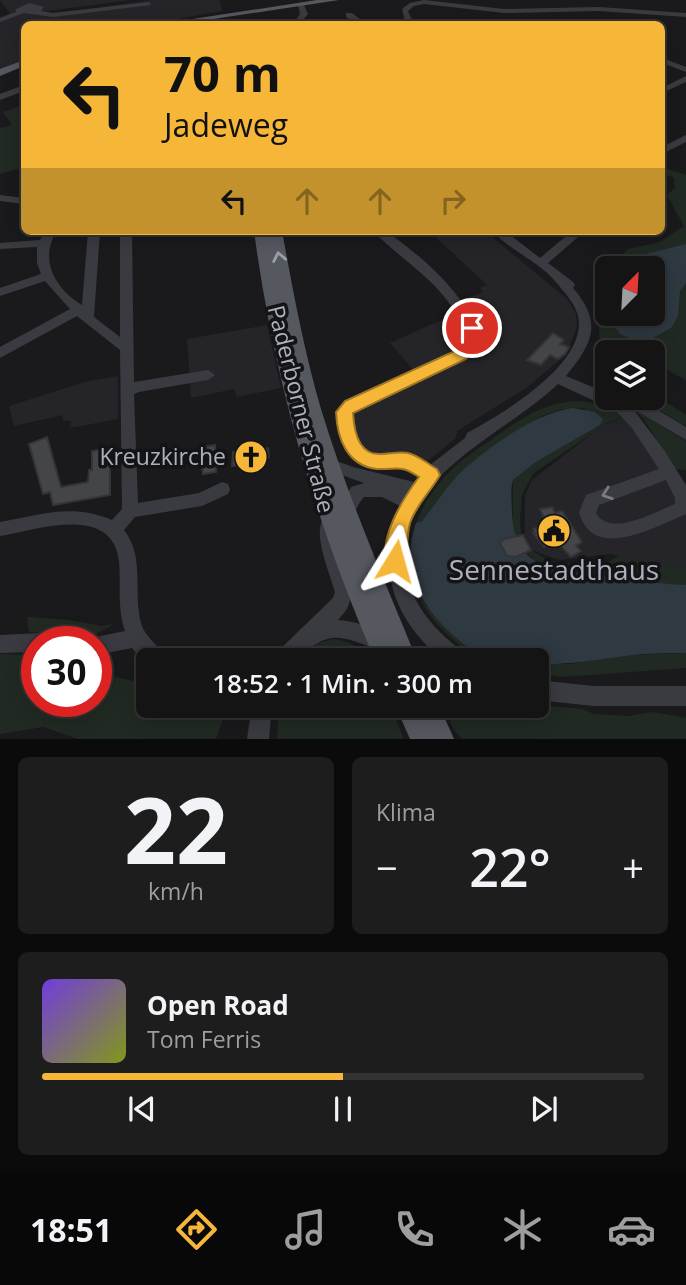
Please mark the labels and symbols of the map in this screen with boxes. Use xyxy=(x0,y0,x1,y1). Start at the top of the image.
one-way arrow xyxy=(273,251,288,263)
north arrow xyxy=(595,256,665,326)
pin xyxy=(442,298,502,358)
street label: Paderborner Straße xyxy=(261,302,343,516)
church icon: Kreuzkirche xyxy=(232,438,270,476)
place label: Kreuzkirche xyxy=(99,440,226,472)
one-way arrow xyxy=(602,486,614,500)
public building icon: Sennestadthaus xyxy=(535,512,573,550)
position arrow xyxy=(358,524,432,598)
place label: Sennestadthaus xyxy=(449,550,659,588)
speed limit sign: 30 xyxy=(21,626,112,717)

